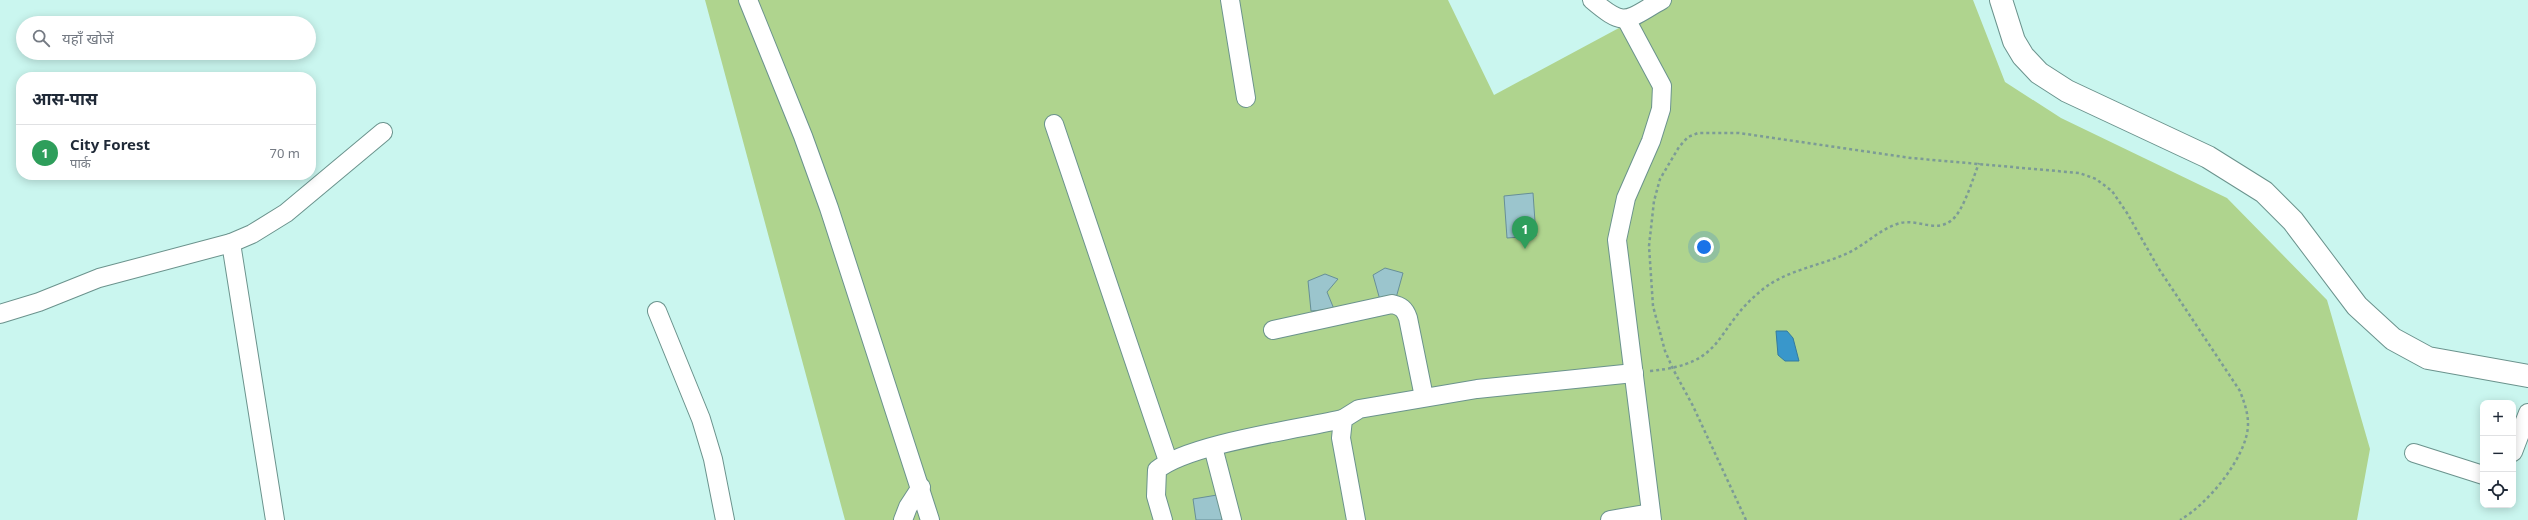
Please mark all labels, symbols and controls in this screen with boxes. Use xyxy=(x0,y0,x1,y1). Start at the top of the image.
search box xyxy=(16,16,316,60)
icon: search xyxy=(30,27,52,49)
text: यहाँ खोजें xyxy=(62,28,114,48)
text: आस-पास xyxy=(32,87,97,110)
text: City Forest xyxy=(70,134,150,154)
text: 1 xyxy=(41,144,49,162)
text: 70 m xyxy=(270,144,300,162)
text: पार्क xyxy=(70,154,91,172)
pin: 1 xyxy=(1512,216,1538,249)
your location xyxy=(1694,237,1714,257)
map controls xyxy=(2480,400,2516,508)
button: + xyxy=(2480,400,2516,436)
button: − xyxy=(2480,436,2516,472)
button: locate xyxy=(2480,472,2516,508)

